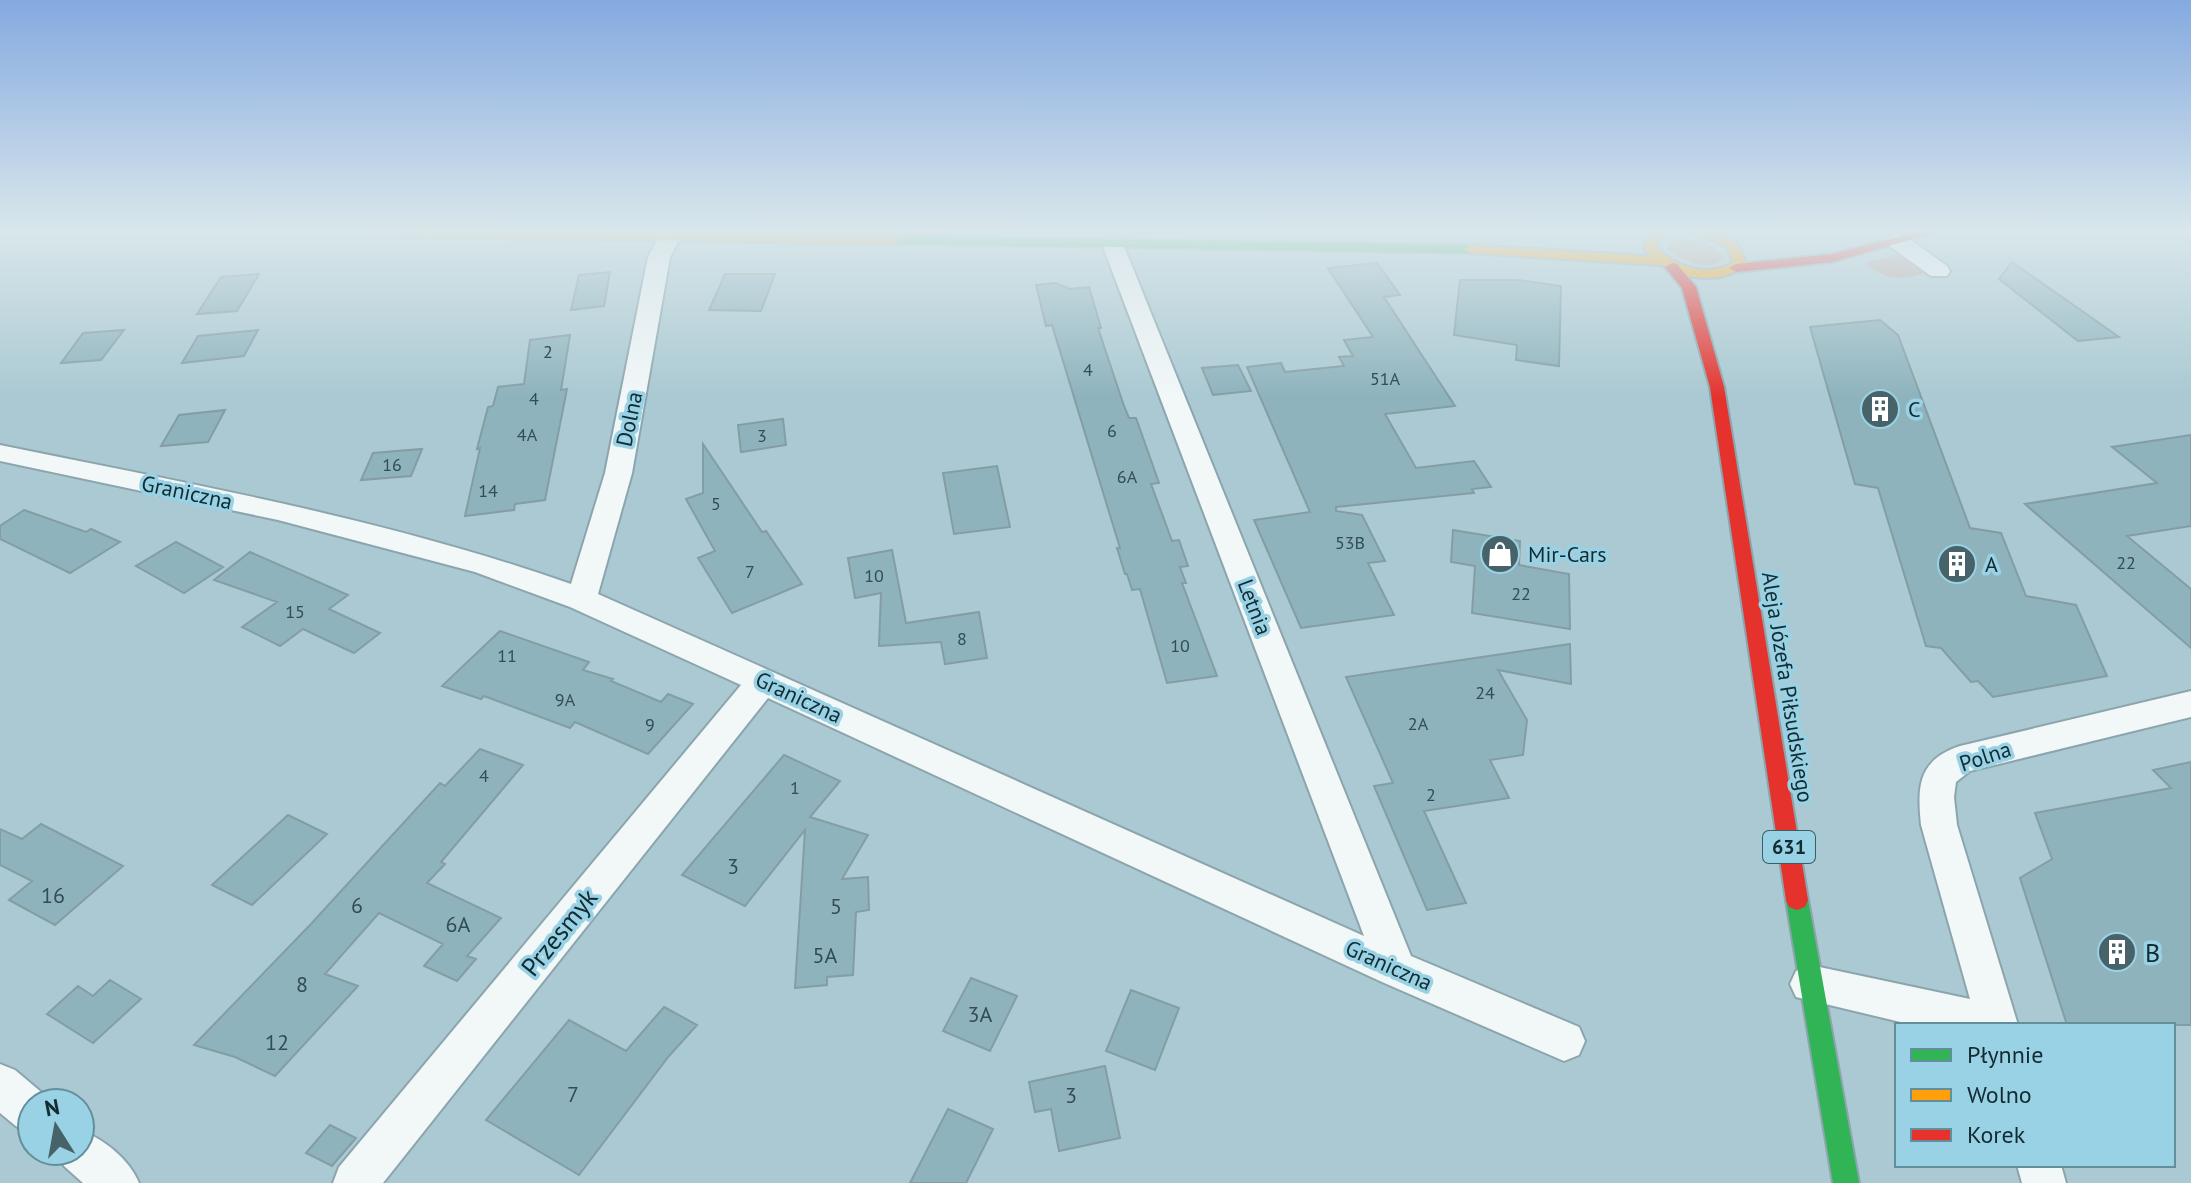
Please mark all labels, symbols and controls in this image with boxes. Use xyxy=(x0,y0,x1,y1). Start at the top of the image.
house number: 2 xyxy=(543,340,553,363)
house number: 4 xyxy=(1083,358,1093,381)
house number: 51A xyxy=(1370,367,1401,390)
house number: 4 xyxy=(529,387,539,410)
building icon: C xyxy=(1859,388,1901,430)
street label: Dolna xyxy=(610,389,648,449)
place label: C xyxy=(1908,395,1921,423)
house number: 6 xyxy=(1107,419,1117,442)
house number: 4A xyxy=(517,423,538,446)
house number: 3 xyxy=(757,424,767,447)
house number: 16 xyxy=(382,453,402,476)
house number: 6A xyxy=(1117,465,1138,488)
street label: Graniczna xyxy=(139,469,235,515)
house number: 14 xyxy=(478,479,498,502)
house number: 5 xyxy=(711,492,721,515)
house number: 53B xyxy=(1335,531,1365,554)
shop icon: Mir-Cars xyxy=(1479,533,1521,575)
place label: Mir-Cars xyxy=(1528,540,1607,568)
building icon: A xyxy=(1936,543,1978,585)
place label: A xyxy=(1985,550,1998,578)
house number: 22 xyxy=(2116,551,2136,574)
house number: 7 xyxy=(745,560,755,583)
house number: 10 xyxy=(864,564,884,587)
street label: Aleja Józefa Piłsudskiego xyxy=(1756,570,1820,804)
street label: Letnia xyxy=(1232,575,1278,639)
house number: 22 xyxy=(1511,582,1531,605)
house number: 15 xyxy=(285,600,305,623)
house number: 8 xyxy=(957,627,967,650)
house number: 10 xyxy=(1170,634,1190,657)
house number: 11 xyxy=(497,644,517,667)
street label: Graniczna xyxy=(751,665,847,729)
house number: 24 xyxy=(1475,681,1495,704)
house number: 9A xyxy=(555,688,576,711)
house number: 2A xyxy=(1408,712,1429,735)
house number: 9 xyxy=(645,713,655,736)
street label: Polna xyxy=(1956,735,2014,777)
house number: 4 xyxy=(479,764,489,787)
house number: 1 xyxy=(790,776,800,799)
house number: 2 xyxy=(1426,783,1436,806)
road number: 631 xyxy=(1763,831,1815,863)
house number: 3 xyxy=(727,852,739,880)
house number: 16 xyxy=(41,881,65,909)
street label: Przesmyk xyxy=(514,881,605,983)
house number: 6 xyxy=(351,891,363,919)
house number: 5 xyxy=(830,892,842,920)
house number: 6A xyxy=(446,910,471,938)
building icon: B xyxy=(2096,931,2138,973)
street label: Graniczna xyxy=(1341,933,1437,997)
place label: B xyxy=(2145,936,2160,969)
house number: 5A xyxy=(813,941,838,969)
house number: 8 xyxy=(296,970,308,998)
house number: 3A xyxy=(968,1000,993,1028)
legend xyxy=(1895,1023,2175,1167)
house number: 12 xyxy=(265,1028,289,1056)
text: Płynnie xyxy=(1967,1039,2044,1070)
text: Wolno xyxy=(1967,1079,2032,1110)
house number: 7 xyxy=(567,1080,579,1108)
house number: 3 xyxy=(1065,1081,1077,1109)
north arrow xyxy=(16,1087,96,1167)
text: N xyxy=(42,1092,62,1122)
text: Korek xyxy=(1967,1119,2026,1150)

